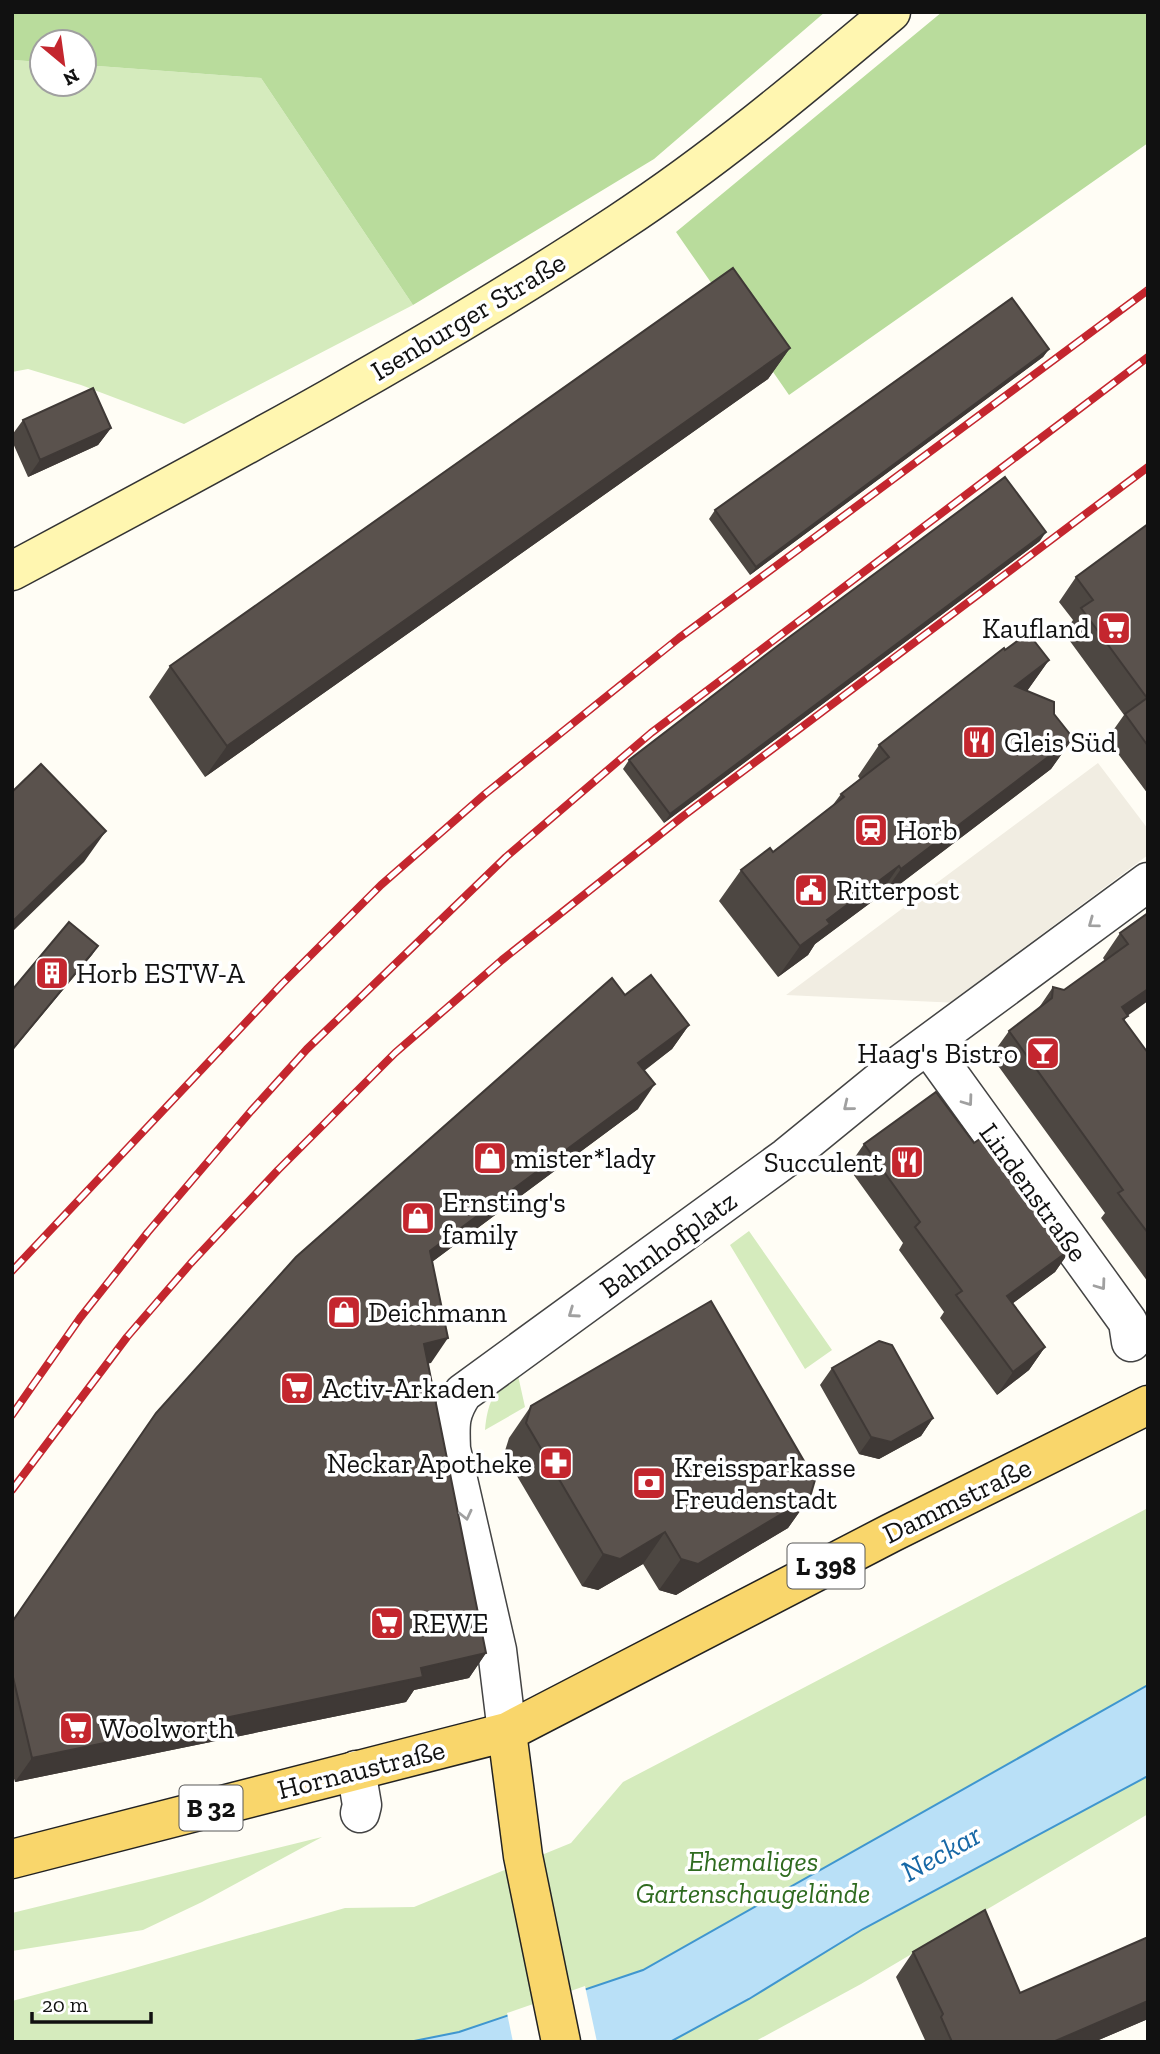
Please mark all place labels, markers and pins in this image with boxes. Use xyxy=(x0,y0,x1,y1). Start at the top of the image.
supermarket icon: Kaufland xyxy=(1095,609,1133,647)
place label: Kaufland xyxy=(982,612,1090,645)
restaurant icon: Gleis Süd xyxy=(960,723,998,761)
place label: Gleis Süd xyxy=(1004,726,1116,759)
station icon: Horb xyxy=(852,811,890,849)
place label: Horb xyxy=(896,814,958,847)
public building icon: Ritterpost xyxy=(792,871,830,909)
place label: Ritterpost xyxy=(836,874,960,907)
building icon: Horb ESTW-A xyxy=(33,954,71,992)
place label: Horb ESTW-A xyxy=(76,957,245,990)
bar icon: Haag's Bistro xyxy=(1024,1034,1062,1072)
place label: Haag's Bistro xyxy=(857,1037,1018,1070)
shop icon: mister*lady xyxy=(471,1139,509,1177)
place label: mister*lady xyxy=(514,1142,656,1175)
restaurant icon: Succulent xyxy=(888,1143,926,1181)
place label: Succulent xyxy=(764,1146,884,1179)
place label: Ernsting's family xyxy=(442,1186,566,1251)
shop icon: Ernsting's family xyxy=(399,1199,437,1237)
shop icon: Deichmann xyxy=(325,1293,363,1331)
place label: Deichmann xyxy=(368,1296,507,1329)
supermarket icon: Activ-Arkaden xyxy=(278,1369,316,1407)
place label: Activ-Arkaden xyxy=(322,1372,495,1405)
pharmacy icon: Neckar Apotheke xyxy=(537,1444,575,1482)
place label: Neckar Apotheke xyxy=(327,1447,532,1480)
place label: Kreissparkasse Freudenstadt xyxy=(674,1451,856,1516)
bank icon: Kreissparkasse Freudenstadt xyxy=(630,1464,668,1502)
supermarket icon: REWE xyxy=(368,1604,406,1642)
place label: REWE xyxy=(412,1607,488,1640)
supermarket icon: Woolworth xyxy=(57,1709,95,1747)
place label: Woolworth xyxy=(100,1712,234,1745)

